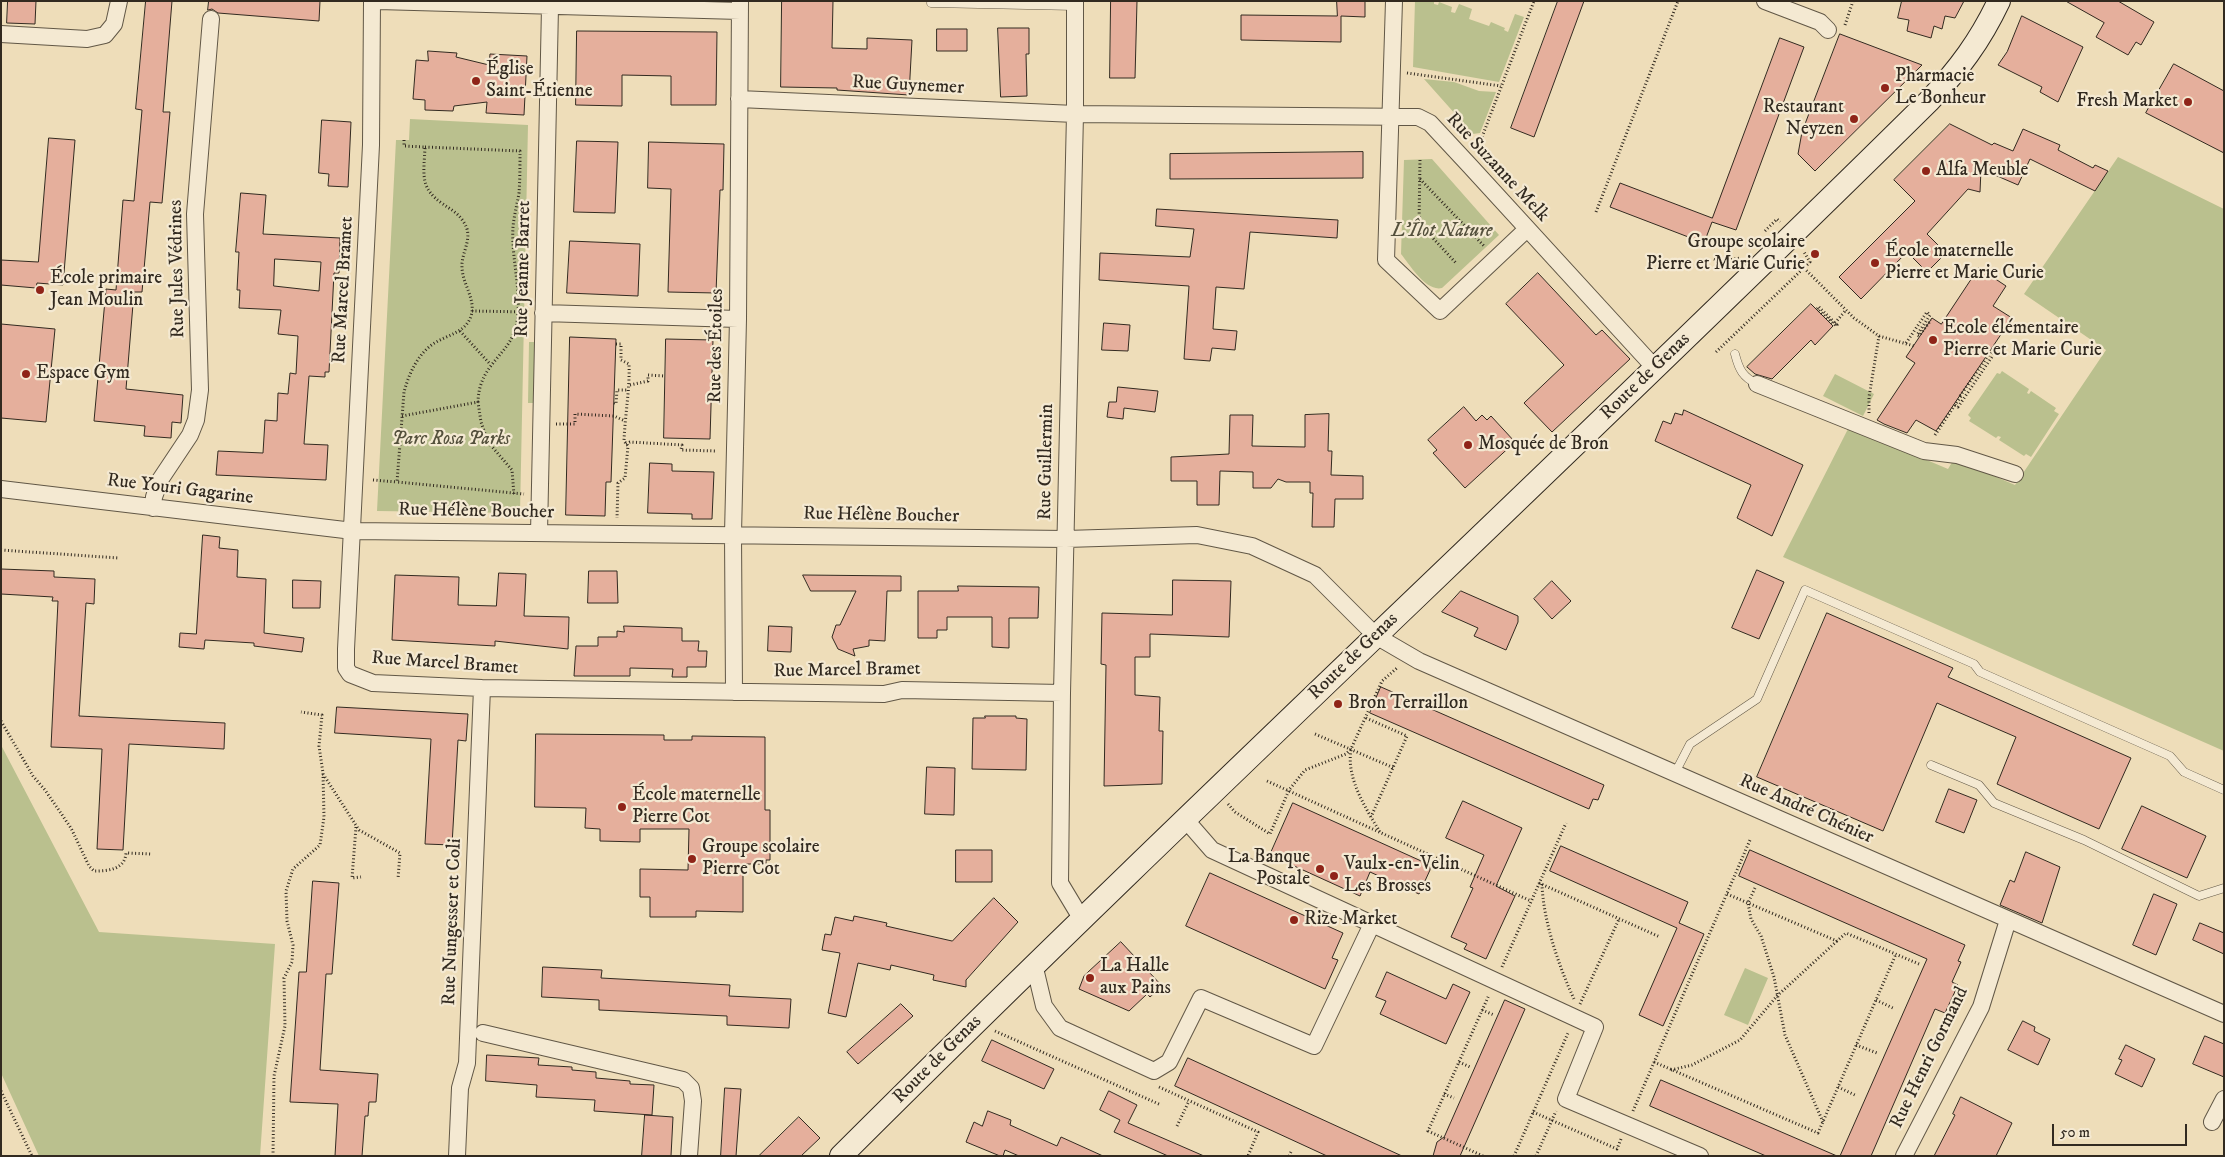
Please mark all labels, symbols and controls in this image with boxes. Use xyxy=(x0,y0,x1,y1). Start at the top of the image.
place label: Église Saint-Étienne xyxy=(486,59,593,103)
place label: Pharmacie Le Bonheur xyxy=(1895,66,1986,110)
street label: Rue Guynemer xyxy=(851,72,965,100)
marker: Église Saint-Étienne xyxy=(470,75,482,87)
marker: Pharmacie Le Bonheur xyxy=(1879,82,1891,94)
place label: Fresh Market xyxy=(2076,91,2178,113)
marker: Fresh Market xyxy=(2182,96,2194,108)
place label: Restaurant Neyzen xyxy=(1763,97,1844,141)
street label: Rue Suzanne Melk xyxy=(1441,109,1553,227)
marker: Restaurant Neyzen xyxy=(1848,113,1860,125)
place label: Alfa Meuble xyxy=(1936,160,2028,182)
marker: Alfa Meuble xyxy=(1920,165,1932,177)
street label: Rue Jules Védrines xyxy=(165,200,191,338)
street label: Rue Jeanne Barret xyxy=(511,200,537,338)
street label: Rue Marcel Bramet xyxy=(329,216,359,364)
park label: L'Îlot Nature xyxy=(1392,221,1492,243)
place label: Groupe scolaire Pierre et Marie Curie xyxy=(1646,232,1805,276)
place label: École maternelle Pierre et Marie Curie xyxy=(1885,241,2044,285)
marker: Groupe scolaire Pierre et Marie Curie xyxy=(1809,248,1821,260)
marker: École maternelle Pierre et Marie Curie xyxy=(1869,257,1881,269)
place label: École primaire Jean Moulin xyxy=(50,268,162,312)
marker: École primaire Jean Moulin xyxy=(34,284,46,296)
street label: Rue des Étoiles xyxy=(705,288,729,404)
place label: Ecole élémentaire Pierre et Marie Curie xyxy=(1943,318,2102,362)
street label: Route de Genas xyxy=(1596,329,1696,425)
marker: Ecole élémentaire Pierre et Marie Curie xyxy=(1927,334,1939,346)
place label: Espace Gym xyxy=(36,363,130,385)
marker: Espace Gym xyxy=(20,368,32,380)
street label: Rue Guillermin xyxy=(1035,404,1059,520)
park label: Parc Rosa Parks xyxy=(392,429,510,451)
place label: Mosquée de Bron xyxy=(1478,434,1609,456)
marker: Mosquée de Bron xyxy=(1462,439,1474,451)
street label: Rue Youri Gagarine xyxy=(105,470,255,510)
street label: Rue Hélène Boucher xyxy=(398,499,554,525)
street label: Rue Hélène Boucher xyxy=(803,503,959,529)
street label: Route de Genas xyxy=(1304,609,1404,705)
street label: Rue Marcel Bramet xyxy=(371,647,519,681)
street label: Rue Marcel Bramet xyxy=(773,658,921,684)
place label: Bron Terraillon xyxy=(1348,693,1468,715)
marker: Bron Terraillon xyxy=(1332,698,1344,710)
street label: Rue André Chénier xyxy=(1735,770,1877,850)
place label: École maternelle Pierre Cot xyxy=(632,785,761,829)
marker: École maternelle Pierre Cot xyxy=(616,801,628,813)
place label: Groupe scolaire Pierre Cot xyxy=(702,837,820,881)
street label: Rue Nungesser et Coli xyxy=(439,838,467,1006)
place label: La Banque Postale xyxy=(1228,847,1310,891)
marker: Groupe scolaire Pierre Cot xyxy=(686,853,698,865)
place label: Vaulx-en-Velin Les Brosses xyxy=(1344,854,1460,898)
marker: La Banque Postale xyxy=(1314,863,1326,875)
marker: Vaulx-en-Velin Les Brosses xyxy=(1328,870,1340,882)
place label: Rize Market xyxy=(1304,909,1397,931)
marker: Rize Market xyxy=(1288,914,1300,926)
place label: La Halle aux Pains xyxy=(1100,956,1171,1000)
marker: La Halle aux Pains xyxy=(1084,972,1096,984)
street label: Rue Henri Gormand xyxy=(1886,984,1974,1132)
street label: Route de Genas xyxy=(889,1011,987,1109)
scale bar xyxy=(2055,1114,2190,1146)
text: 50 m xyxy=(2060,1123,2090,1142)

